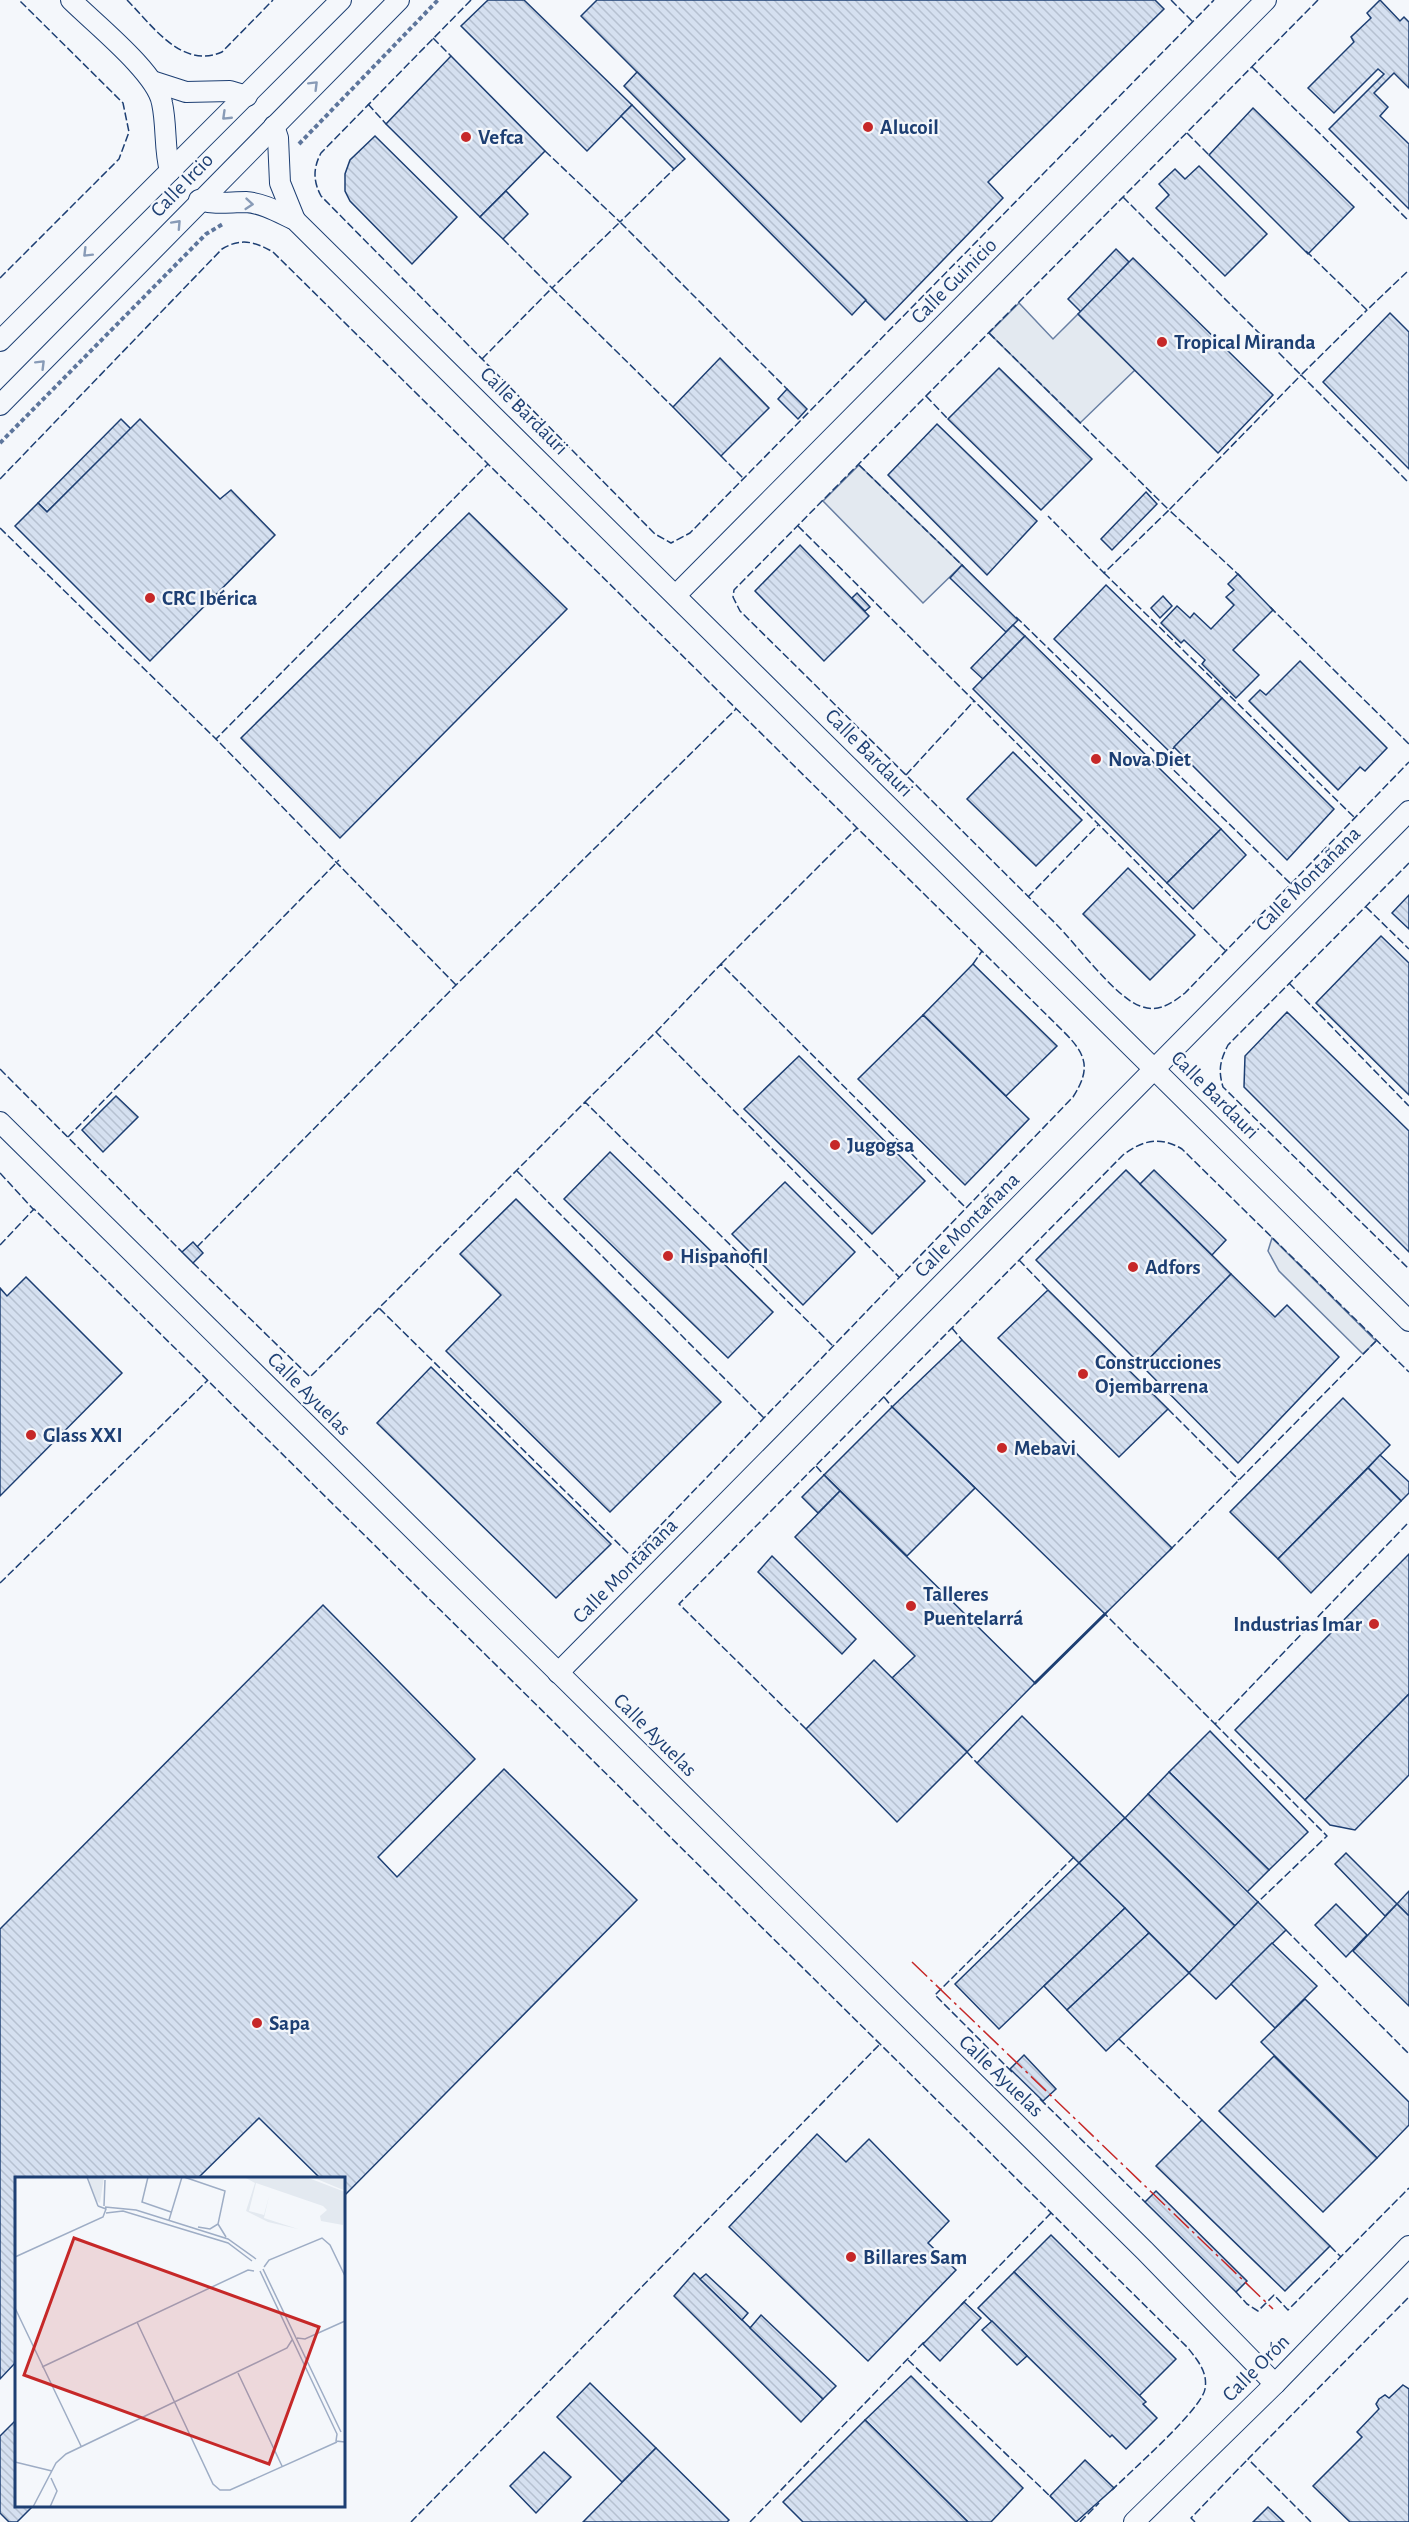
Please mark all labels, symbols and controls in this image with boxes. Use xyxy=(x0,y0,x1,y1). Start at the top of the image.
one-way arrow xyxy=(307,82,318,93)
one-way arrow xyxy=(222,109,233,120)
place label: Alucoil xyxy=(880,117,939,138)
marker: Alucoil xyxy=(861,120,875,134)
place label: Vefca xyxy=(478,127,524,148)
marker: Vefca xyxy=(459,130,473,144)
street label: Calle Ircio xyxy=(147,149,217,221)
one-way arrow xyxy=(244,197,253,210)
one-way arrow xyxy=(170,220,181,230)
street label: Calle Guinicio xyxy=(907,234,1001,328)
one-way arrow xyxy=(84,246,95,257)
place label: Tropical Miranda xyxy=(1174,332,1316,353)
marker: Tropical Miranda xyxy=(1155,335,1169,349)
one-way arrow xyxy=(34,360,45,370)
street label: Calle Bardauri xyxy=(476,363,572,459)
place label: CRC Ibérica xyxy=(162,588,257,609)
marker: CRC Ibérica xyxy=(143,591,157,605)
street label: Calle Bardauri xyxy=(821,705,917,801)
place label: Nova Diet xyxy=(1108,749,1191,770)
marker: Nova Diet xyxy=(1089,752,1103,766)
street label: Calle Montañana xyxy=(1252,822,1365,935)
street label: Calle Bardauri xyxy=(1167,1047,1263,1143)
place label: Jugogsa xyxy=(847,1135,914,1156)
marker: Jugogsa xyxy=(828,1138,842,1152)
street label: Calle Montañana xyxy=(911,1168,1024,1281)
place label: Hispanofil xyxy=(680,1246,768,1267)
marker: Hispanofil xyxy=(661,1249,675,1263)
place label: Adfors xyxy=(1145,1257,1201,1278)
marker: Adfors xyxy=(1126,1260,1140,1274)
street label: Calle Ayuelas xyxy=(263,1348,355,1440)
place label: Construcciones Ojembarrena xyxy=(1095,1352,1221,1397)
marker: Construcciones Ojembarrena xyxy=(1076,1367,1090,1381)
place label: Glass XXI xyxy=(43,1425,123,1446)
marker: Glass XXI xyxy=(24,1428,38,1442)
place label: Mebavi xyxy=(1014,1438,1076,1459)
marker: Mebavi xyxy=(995,1441,1009,1455)
street label: Calle Montañana xyxy=(569,1514,682,1627)
place label: Talleres Puentelarrá xyxy=(923,1584,1023,1629)
marker: Talleres Puentelarrá xyxy=(904,1599,918,1613)
place label: Industrias Imar xyxy=(1233,1614,1363,1635)
marker: Industrias Imar xyxy=(1367,1617,1381,1631)
street label: Calle Ayuelas xyxy=(609,1689,701,1781)
place label: Sapa xyxy=(269,2013,310,2034)
marker: Sapa xyxy=(250,2016,264,2030)
street label: Calle Ayuelas xyxy=(955,2031,1047,2121)
inset map xyxy=(15,2177,345,2507)
place label: Billares Sam xyxy=(863,2247,967,2268)
marker: Billares Sam xyxy=(844,2250,858,2264)
street label: Calle Orón xyxy=(1218,2330,1294,2406)

